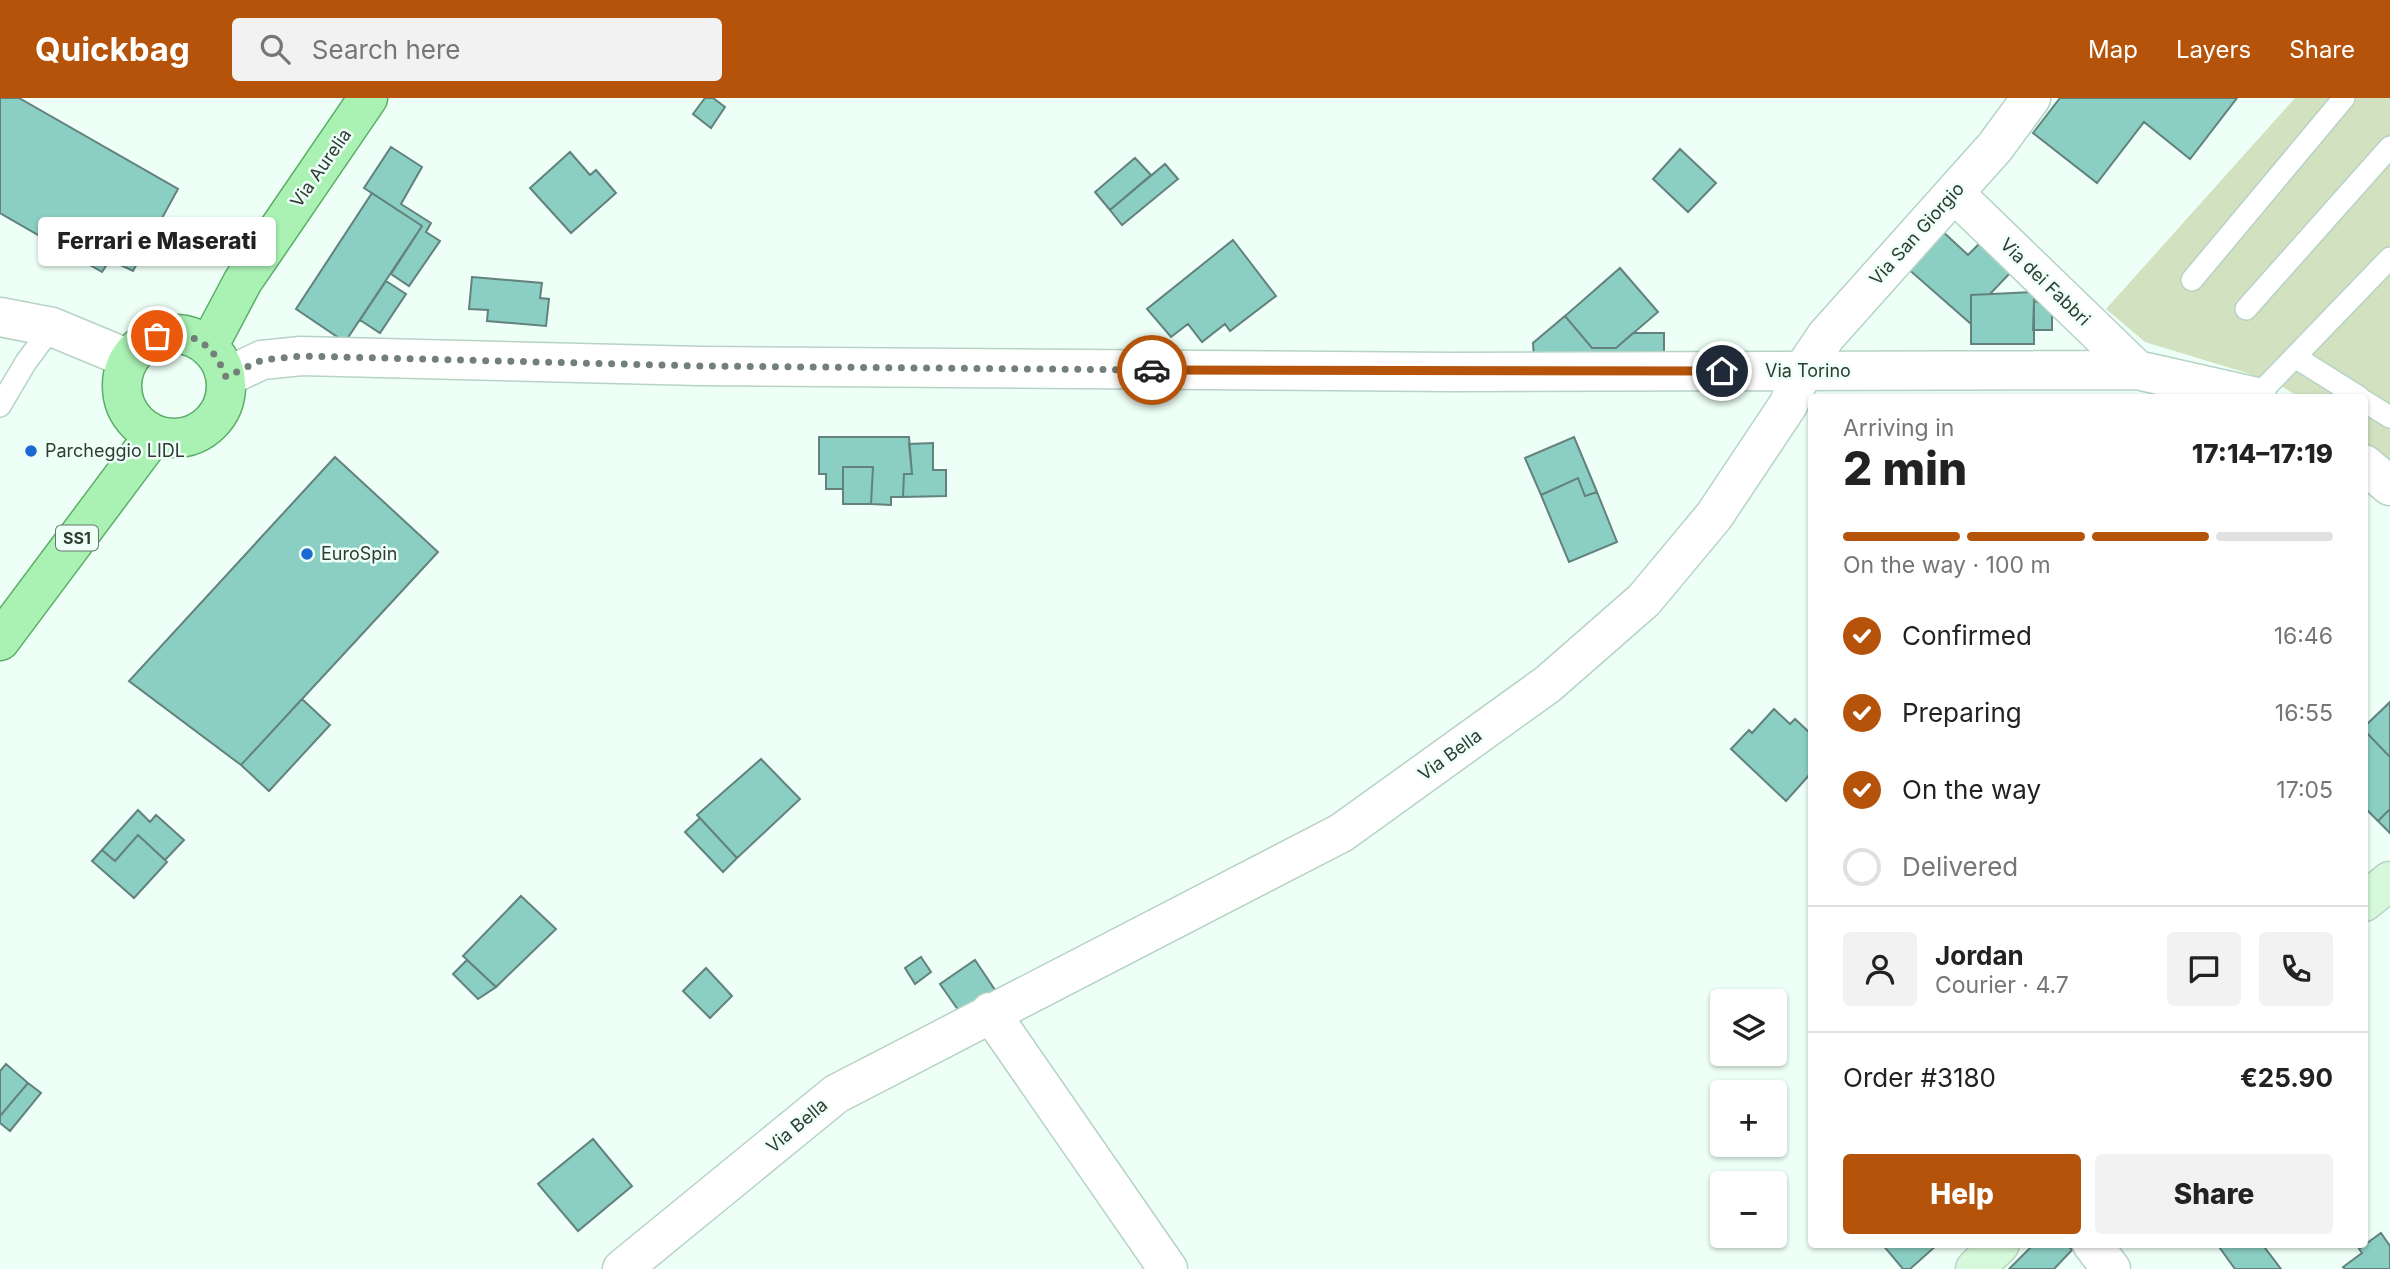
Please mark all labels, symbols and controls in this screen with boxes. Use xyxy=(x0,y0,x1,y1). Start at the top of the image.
search box xyxy=(232,18,722,81)
text: Quickbag xyxy=(35,29,190,69)
icon: search xyxy=(256,30,294,68)
text: Search here xyxy=(312,34,460,65)
text: Map xyxy=(2088,35,2138,64)
text: Layers xyxy=(2176,35,2251,64)
text: Share xyxy=(2289,35,2355,64)
street label: Via Aurelia xyxy=(286,124,355,211)
street label: Via San Giorgio xyxy=(1865,178,1968,289)
callout: Ferrari e Maserati xyxy=(38,217,276,266)
text: Ferrari e Maserati xyxy=(57,227,257,255)
street label: Via dei Fabbri xyxy=(1996,234,2095,330)
pin xyxy=(127,306,187,366)
icon: bag xyxy=(138,317,176,355)
courier xyxy=(1117,335,1187,405)
pin xyxy=(1692,341,1752,401)
icon: car xyxy=(1133,351,1171,389)
icon: home xyxy=(1703,352,1741,390)
street label: Via Torino xyxy=(1765,360,1851,381)
text: Arriving in xyxy=(1843,414,1954,442)
text: 17:14–17:19 xyxy=(2192,438,2333,469)
place label: Parcheggio LIDL xyxy=(45,440,185,461)
text: 2 min xyxy=(1843,440,1967,496)
marker: Parcheggio LIDL xyxy=(23,443,39,459)
road number: SS1 xyxy=(56,526,98,550)
place label: EuroSpin xyxy=(321,543,397,564)
marker: EuroSpin xyxy=(299,546,315,562)
text: On the way · 100 m xyxy=(1843,551,2051,579)
icon: check xyxy=(1843,617,1881,655)
text: Confirmed xyxy=(1902,620,2032,651)
text: 16:46 xyxy=(2274,622,2333,650)
icon: check xyxy=(1843,694,1881,732)
text: Preparing xyxy=(1902,697,2022,728)
text: 16:55 xyxy=(2275,699,2333,727)
street label: Via Bella xyxy=(1414,725,1485,785)
icon: check xyxy=(1843,771,1881,809)
text: On the way xyxy=(1902,774,2041,805)
text: 17:05 xyxy=(2276,776,2333,804)
text: Delivered xyxy=(1902,851,2018,882)
button: person xyxy=(1843,932,1917,1006)
button: chat xyxy=(2167,932,2241,1006)
button: phone xyxy=(2259,932,2333,1006)
text: Jordan xyxy=(1935,940,2024,971)
text: Courier · 4.7 xyxy=(1935,971,2069,999)
map controls xyxy=(1710,989,1787,1248)
button: layers xyxy=(1710,989,1787,1066)
text: Order #3180 xyxy=(1843,1062,1996,1093)
text: €25.90 xyxy=(2240,1062,2333,1093)
button: + xyxy=(1710,1080,1787,1157)
street label: Via Bella xyxy=(762,1094,831,1157)
button: Help xyxy=(1843,1154,2081,1234)
button: Share xyxy=(2095,1154,2333,1234)
button: − xyxy=(1710,1171,1787,1248)

